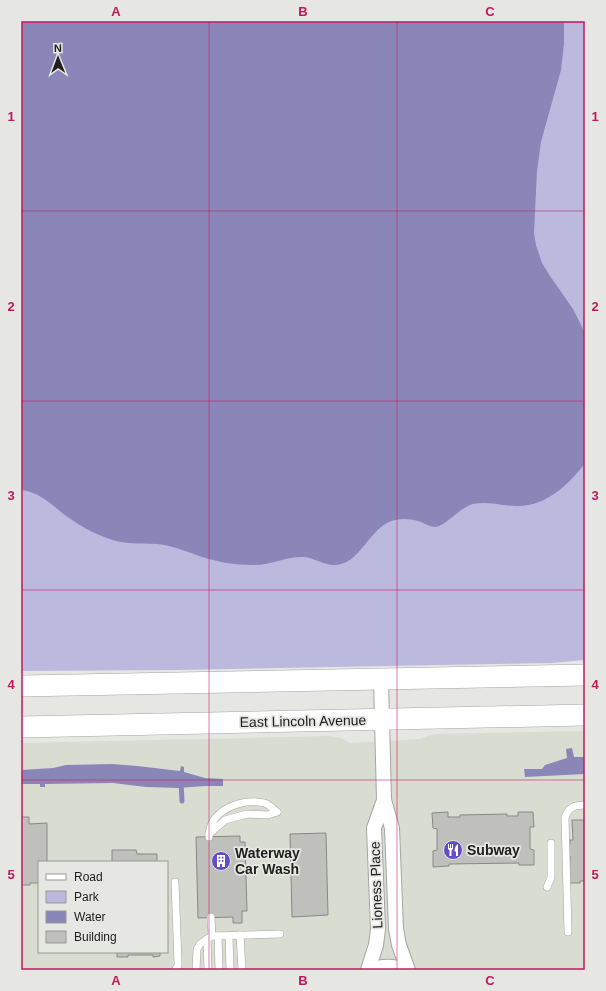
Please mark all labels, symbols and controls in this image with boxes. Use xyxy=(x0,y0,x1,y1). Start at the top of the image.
text: A xyxy=(111,4,121,19)
text: B xyxy=(298,4,308,19)
text: C xyxy=(485,4,495,19)
north arrow xyxy=(38,38,78,78)
text: N xyxy=(54,42,62,54)
text: 1 xyxy=(7,109,15,124)
text: 1 xyxy=(591,109,599,124)
text: 2 xyxy=(7,299,15,314)
text: 2 xyxy=(591,299,599,314)
text: 3 xyxy=(7,488,15,503)
text: 3 xyxy=(591,488,599,503)
text: 4 xyxy=(7,677,15,692)
text: 4 xyxy=(591,677,599,692)
street label: East Lincoln Avenue xyxy=(240,712,367,730)
restaurant icon: Subway xyxy=(442,839,464,861)
street label: Lioness Place xyxy=(366,841,386,929)
place label: Subway xyxy=(467,842,520,858)
place label: Waterway Car Wash xyxy=(235,845,300,877)
building icon: Waterway Car Wash xyxy=(210,850,232,872)
legend xyxy=(38,861,168,953)
text: 5 xyxy=(7,867,15,882)
text: 5 xyxy=(591,867,599,882)
text: Road xyxy=(74,870,103,884)
text: Park xyxy=(74,890,100,904)
text: Water xyxy=(74,910,106,924)
text: Building xyxy=(74,930,117,944)
text: A xyxy=(111,973,121,988)
text: B xyxy=(298,973,308,988)
text: C xyxy=(485,973,495,988)

